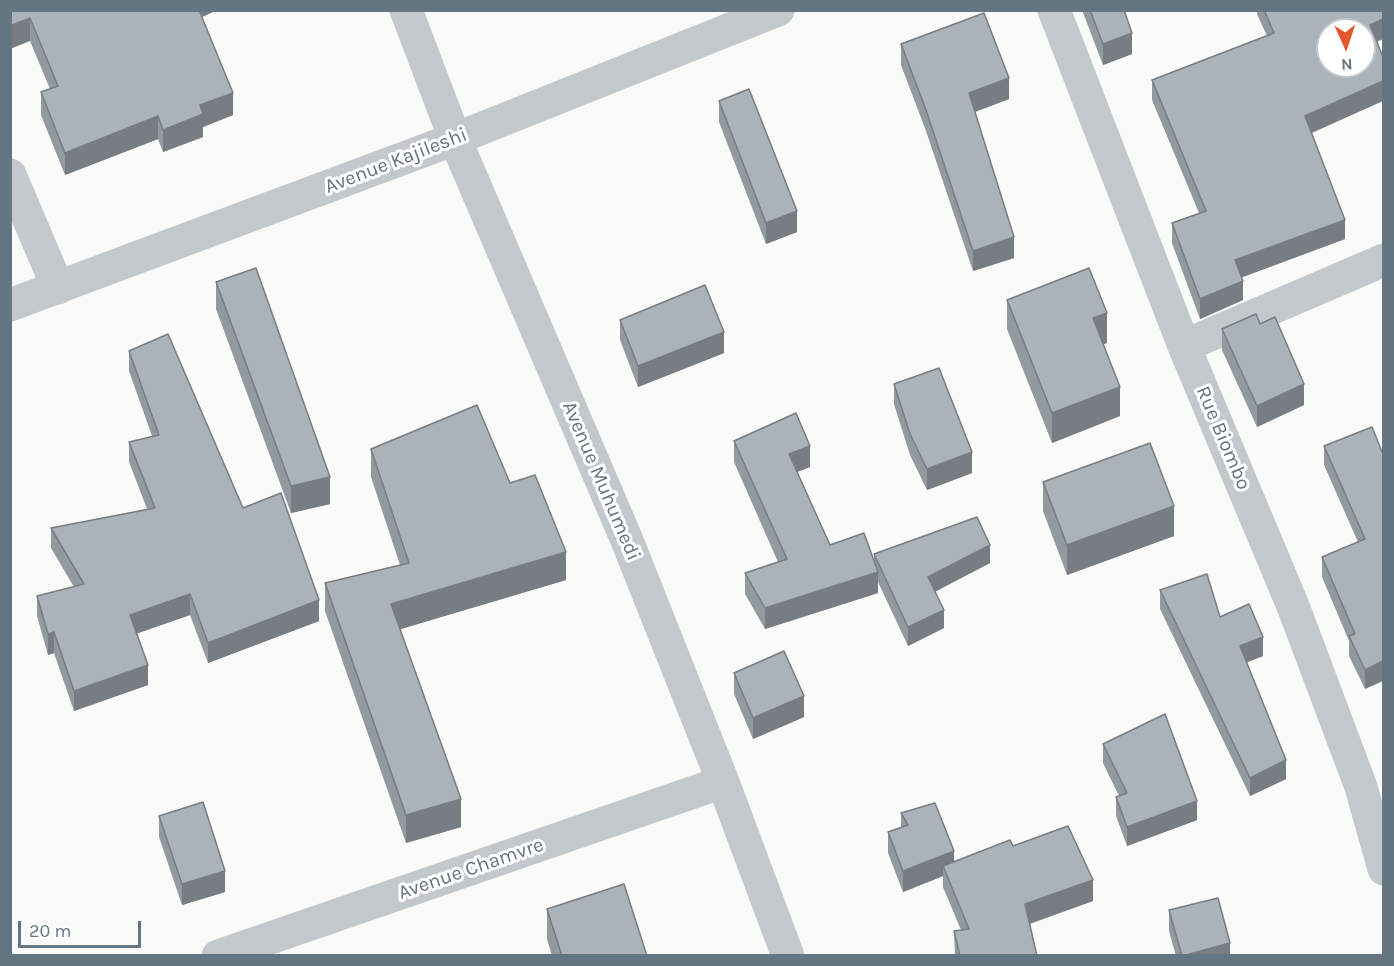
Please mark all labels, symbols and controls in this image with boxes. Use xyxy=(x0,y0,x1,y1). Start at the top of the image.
north arrow xyxy=(1316,18,1376,78)
text: N xyxy=(1341,55,1353,74)
street label: Avenue Kajileshi xyxy=(322,123,470,199)
street label: Rue Biombo xyxy=(1190,383,1256,493)
street label: Avenue Muhumedi xyxy=(557,398,645,564)
street label: Avenue Chamvre xyxy=(395,833,547,905)
scale bar xyxy=(21,909,144,947)
text: 20 m xyxy=(29,920,71,942)

